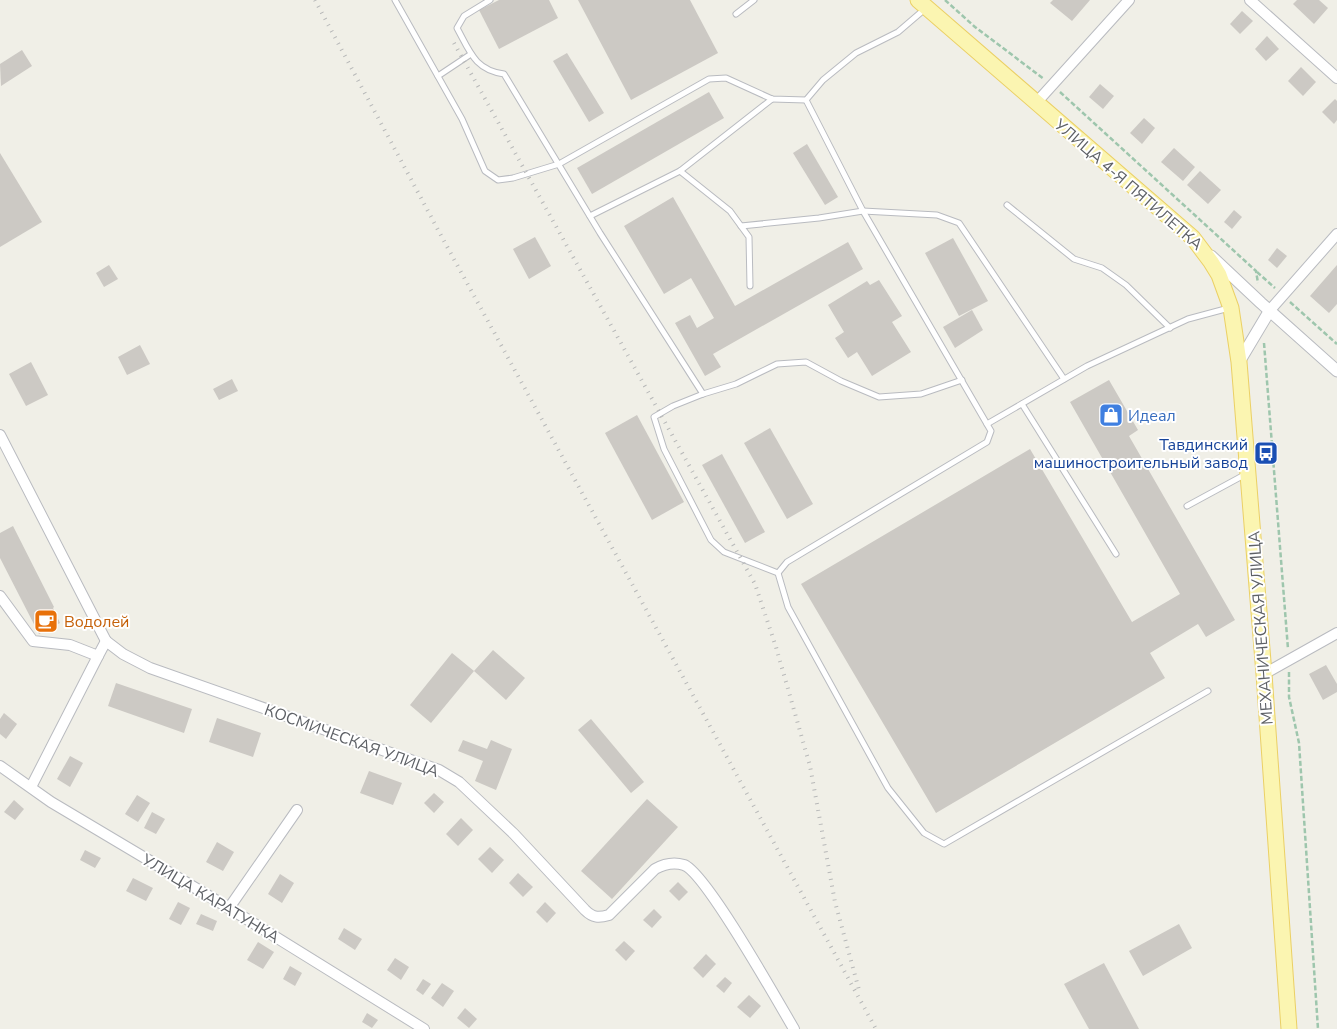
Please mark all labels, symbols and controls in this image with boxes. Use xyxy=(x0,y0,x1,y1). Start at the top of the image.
street label: УЛИЦА 4-Я ПЯТИЛЕТКА xyxy=(1049,113,1208,256)
shop icon: Идеал xyxy=(1098,402,1124,428)
place label: Идеал xyxy=(1128,405,1176,427)
place label: Тавдинский машиностроительный завод xyxy=(1034,434,1249,474)
bus stop icon: Тавдинский машиностроительный завод xyxy=(1253,440,1279,466)
street label: МЕХАНИЧЕСКАЯ УЛИЦА xyxy=(1243,530,1279,726)
cafe icon: Водолей xyxy=(33,608,59,634)
place label: Водолей xyxy=(64,611,129,633)
street label: КОСМИЧЕСКАЯ УЛИЦА xyxy=(261,699,442,783)
street label: УЛИЦА КАРАТУНКА xyxy=(137,848,284,949)

